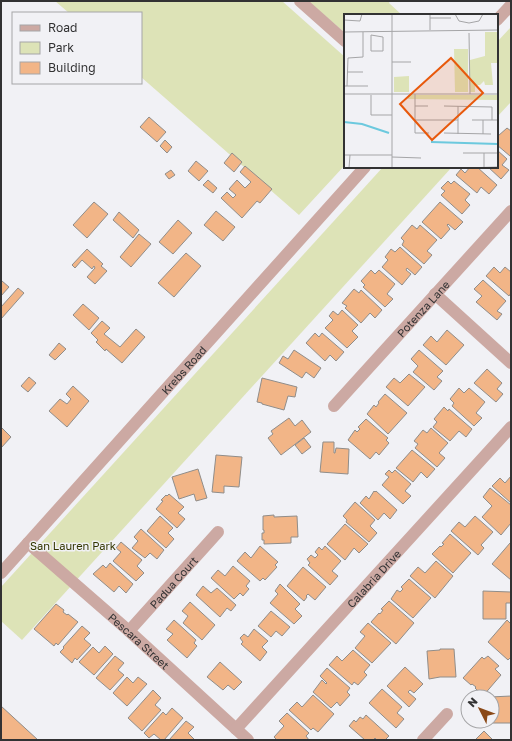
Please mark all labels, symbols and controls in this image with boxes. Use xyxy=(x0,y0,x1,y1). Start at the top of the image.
legend xyxy=(12,12,142,84)
inset map xyxy=(344,14,498,168)
text: Road xyxy=(48,20,77,35)
text: Park xyxy=(48,40,74,55)
text: Building xyxy=(48,60,96,75)
street label: Potenza Lane xyxy=(394,277,452,339)
street label: Krebs Road xyxy=(158,343,208,397)
park label: San Lauren Park xyxy=(30,539,116,552)
street label: Calabria Drive xyxy=(344,547,403,610)
street label: Padua Court xyxy=(146,553,200,611)
street label: Pescara Street xyxy=(106,610,172,671)
north arrow xyxy=(460,689,500,729)
text: N xyxy=(465,695,480,709)

